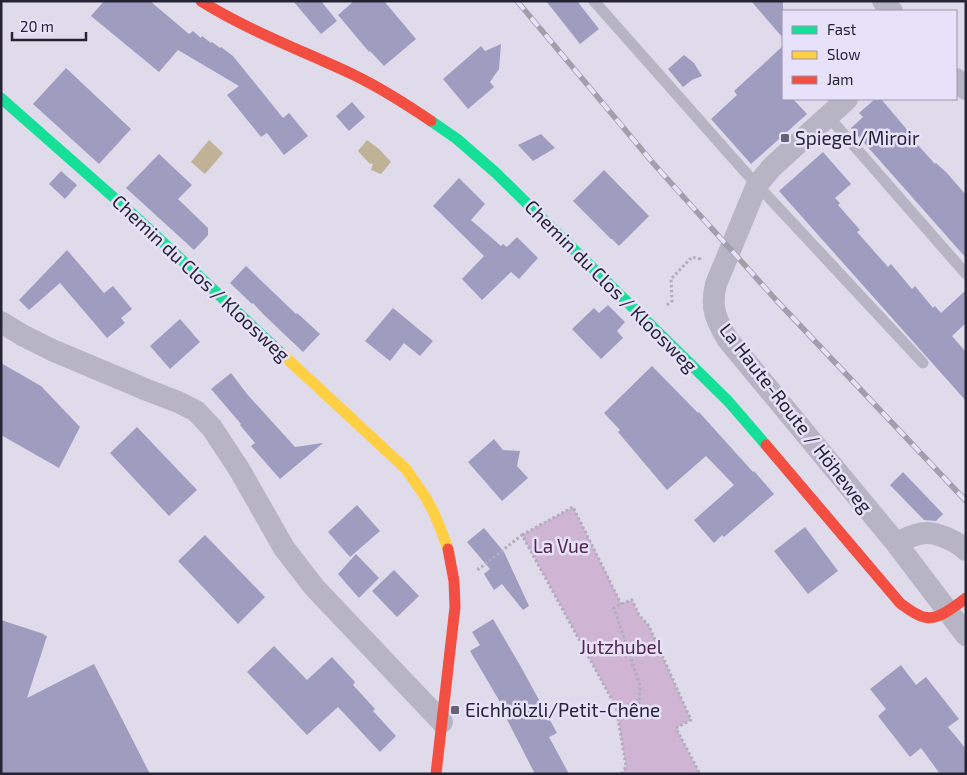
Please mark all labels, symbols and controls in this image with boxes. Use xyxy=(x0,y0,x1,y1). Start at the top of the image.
scale bar xyxy=(12,10,86,42)
legend xyxy=(782,10,957,100)
text: 20 m xyxy=(20,17,54,35)
text: Fast xyxy=(827,20,857,38)
text: Slow xyxy=(827,45,861,63)
text: Jam xyxy=(827,70,853,88)
place label: Spiegel/Miroir xyxy=(795,126,920,149)
marker: Spiegel/Miroir xyxy=(779,132,791,144)
street label: Chemin du Clos / Kloosweg xyxy=(108,189,295,366)
street label: Chemin du Clos / Kloosweg xyxy=(520,195,703,377)
street label: La Haute-Route / Höheweg xyxy=(715,318,878,517)
park label: La Vue xyxy=(533,534,589,557)
park label: Jutzhubel xyxy=(580,635,663,658)
place label: Eichhölzli/Petit-Chêne xyxy=(465,698,660,721)
marker: Eichhölzli/Petit-Chêne xyxy=(449,704,461,716)

